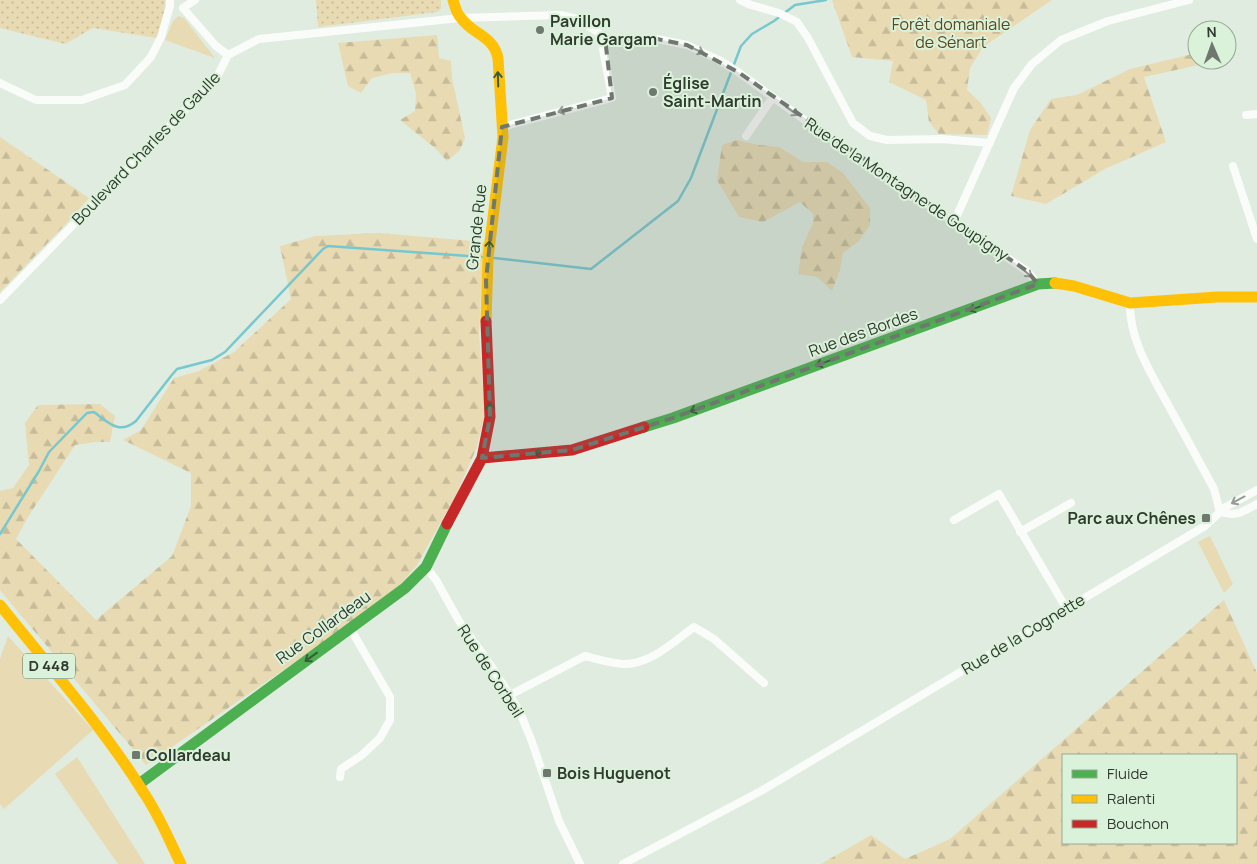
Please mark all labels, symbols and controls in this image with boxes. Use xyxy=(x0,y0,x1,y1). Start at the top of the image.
place label: Pavillon Marie Gargam xyxy=(550,10,657,50)
park label: Forêt domaniale de Sénart xyxy=(892,13,1010,53)
north arrow xyxy=(1187,20,1237,70)
text: N xyxy=(1206,22,1217,41)
marker: Pavillon Marie Gargam xyxy=(534,24,546,36)
one-way arrow xyxy=(689,45,704,55)
street label: Boulevard Charles de Gaulle xyxy=(67,67,225,229)
one-way arrow xyxy=(494,71,503,87)
place label: Église Saint-Martin xyxy=(663,72,762,112)
marker: Église Saint-Martin xyxy=(647,86,659,98)
one-way arrow xyxy=(557,106,573,116)
one-way arrow xyxy=(785,106,799,116)
street label: Rue de la Montagne de Goupigny xyxy=(801,112,1014,266)
street label: Grande Rue xyxy=(461,183,491,271)
one-way arrow xyxy=(484,241,494,257)
one-way arrow xyxy=(1020,266,1033,278)
street label: Rue des Bordes xyxy=(805,302,921,362)
one-way arrow xyxy=(969,304,984,313)
one-way arrow xyxy=(816,359,831,368)
one-way arrow xyxy=(485,403,495,419)
one-way arrow xyxy=(689,405,705,415)
one-way arrow xyxy=(533,448,549,457)
one-way arrow xyxy=(1231,496,1246,505)
place label: Parc aux Chênes xyxy=(1067,507,1196,529)
marker: Parc aux Chênes xyxy=(1200,512,1212,524)
street label: Rue Collardeau xyxy=(271,585,375,669)
street label: Rue de la Cognette xyxy=(957,588,1089,680)
street label: Rue de Corbeil xyxy=(453,620,529,722)
one-way arrow xyxy=(305,651,318,662)
road number: D 448 xyxy=(23,654,75,678)
place label: Collardeau xyxy=(146,744,231,766)
marker: Collardeau xyxy=(130,749,142,761)
legend xyxy=(1062,754,1237,844)
place label: Bois Huguenot xyxy=(557,762,671,784)
text: Fluide xyxy=(1107,763,1148,784)
marker: Bois Huguenot xyxy=(541,767,553,779)
text: Ralenti xyxy=(1107,788,1155,809)
text: Bouchon xyxy=(1107,813,1169,834)

